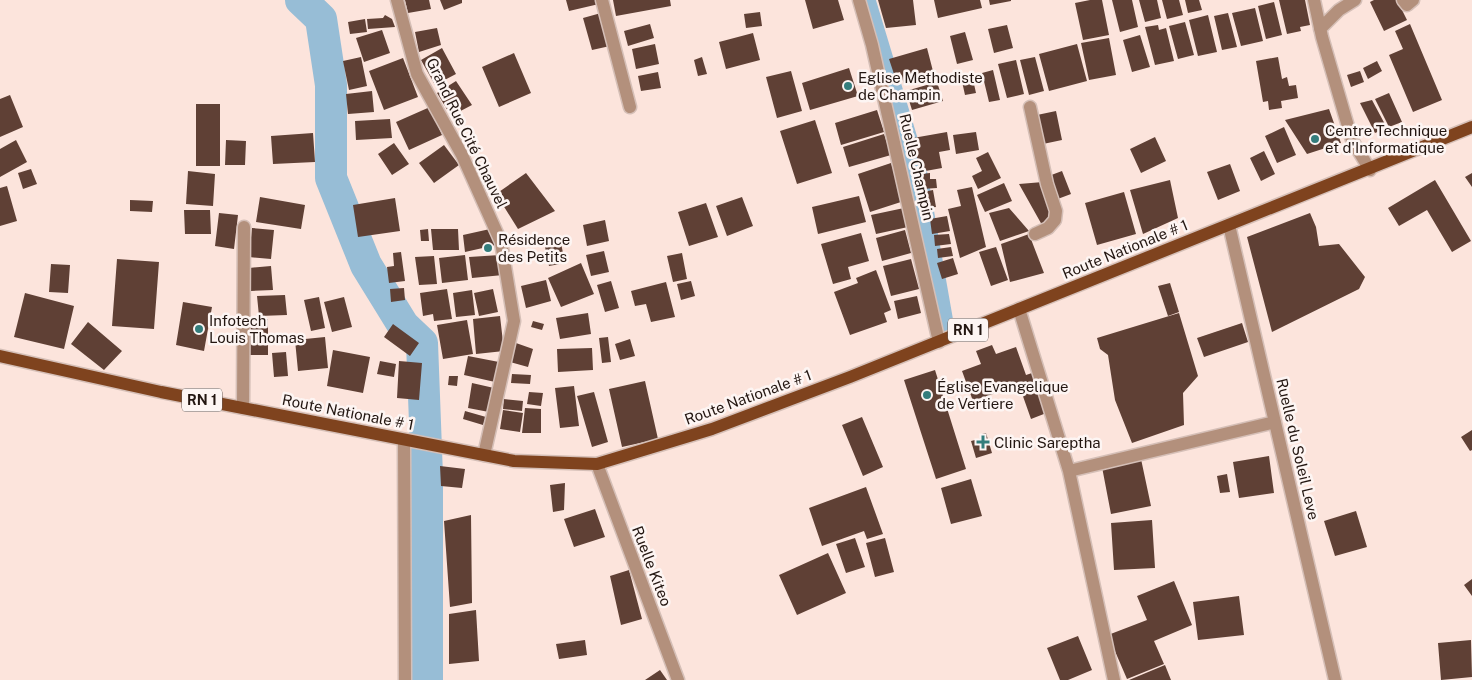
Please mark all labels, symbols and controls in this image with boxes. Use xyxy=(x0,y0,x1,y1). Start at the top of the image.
street label: Grand Rue Cité Chauvel xyxy=(423,55,511,211)
place label: Eglise Methodiste de Champin xyxy=(858,69,983,103)
marker: Eglise Methodiste de Champin xyxy=(842,80,854,92)
street label: Ruelle Champin xyxy=(896,112,938,222)
place label: Centre Technique et d'Informatique xyxy=(1325,122,1447,156)
marker: Centre Technique et d'Informatique xyxy=(1309,133,1321,145)
street label: Route Nationale # 1 xyxy=(1060,216,1190,282)
place label: Résidence des Petits xyxy=(498,231,570,265)
marker: Résidence des Petits xyxy=(482,242,494,254)
place label: Infotech Louis Thomas xyxy=(209,312,304,346)
road number: RN 1 xyxy=(948,318,988,342)
marker: Infotech Louis Thomas xyxy=(193,323,205,335)
street label: Route Nationale # 1 xyxy=(682,366,814,428)
street label: Ruelle du Soleil Leve xyxy=(1273,377,1323,521)
place label: Église Evangelique de Vertiere xyxy=(937,378,1069,412)
road number: RN 1 xyxy=(182,388,222,412)
marker: Église Evangelique de Vertiere xyxy=(921,389,933,401)
street label: Route Nationale # 1 xyxy=(281,391,415,433)
place label: Clinic Sareptha xyxy=(994,434,1101,451)
marker: Clinic Sareptha xyxy=(976,435,990,449)
street label: Ruelle Kiteo xyxy=(629,524,675,608)

